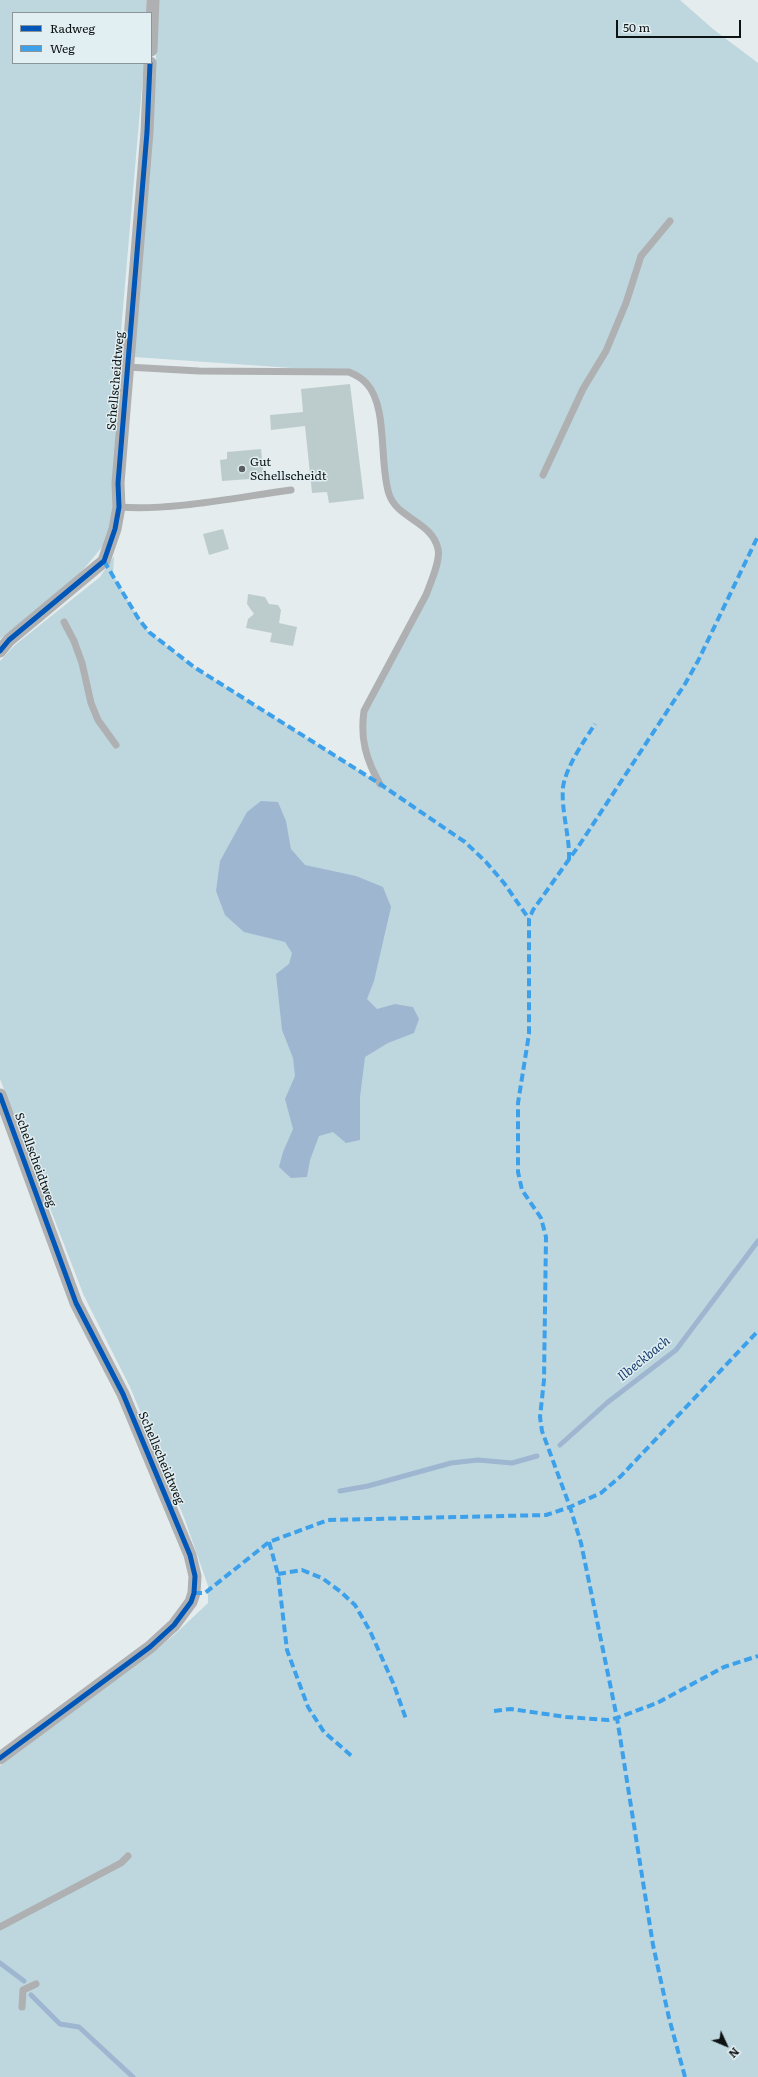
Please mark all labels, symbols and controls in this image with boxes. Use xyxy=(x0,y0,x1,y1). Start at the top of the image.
legend xyxy=(12,12,152,64)
scale bar xyxy=(618,12,743,38)
text: 50 m xyxy=(623,18,650,36)
text: Radweg xyxy=(50,19,95,37)
text: Weg xyxy=(50,39,75,57)
street label: Schellscheidtweg xyxy=(104,331,128,431)
place label: Gut Schellscheidt xyxy=(250,455,327,483)
marker: Gut Schellscheidt xyxy=(237,464,247,474)
street label: Schellscheidtweg xyxy=(11,1111,59,1209)
water label: Ilbeckbach xyxy=(615,1333,673,1385)
street label: Schellscheidtweg xyxy=(135,1409,187,1507)
north arrow xyxy=(706,2025,746,2065)
text: N xyxy=(726,2044,744,2062)

